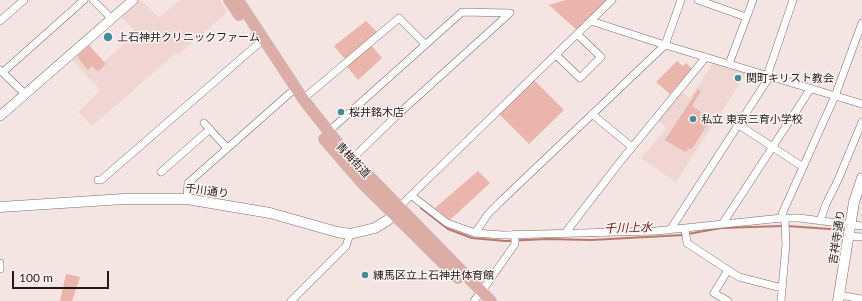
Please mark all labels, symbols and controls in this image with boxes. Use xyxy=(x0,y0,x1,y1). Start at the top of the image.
place label: 上石神井クリニックファーム xyxy=(117,30,260,44)
marker: 上石神井クリニックファーム xyxy=(102,31,114,43)
place label: 関町キリスト教会 xyxy=(746,71,834,85)
marker: 関町キリスト教会 xyxy=(733,73,743,83)
place label: 桜井銘木店 xyxy=(349,105,404,119)
marker: 桜井銘木店 xyxy=(336,107,346,117)
place label: 私立 東京三育小学校 xyxy=(701,112,803,126)
marker: 私立 東京三育小学校 xyxy=(688,114,698,124)
street label: 青梅街道 xyxy=(333,140,373,180)
street label: 千川通り xyxy=(184,181,230,201)
street label: 吉祥寺通り xyxy=(826,209,848,265)
water label: 千川上水 xyxy=(604,220,652,236)
scale bar xyxy=(14,263,111,289)
place label: 練馬区立上石神井体育館 xyxy=(373,268,494,282)
text: 100 m xyxy=(19,270,53,285)
marker: 練馬区立上石神井体育館 xyxy=(360,270,370,280)

